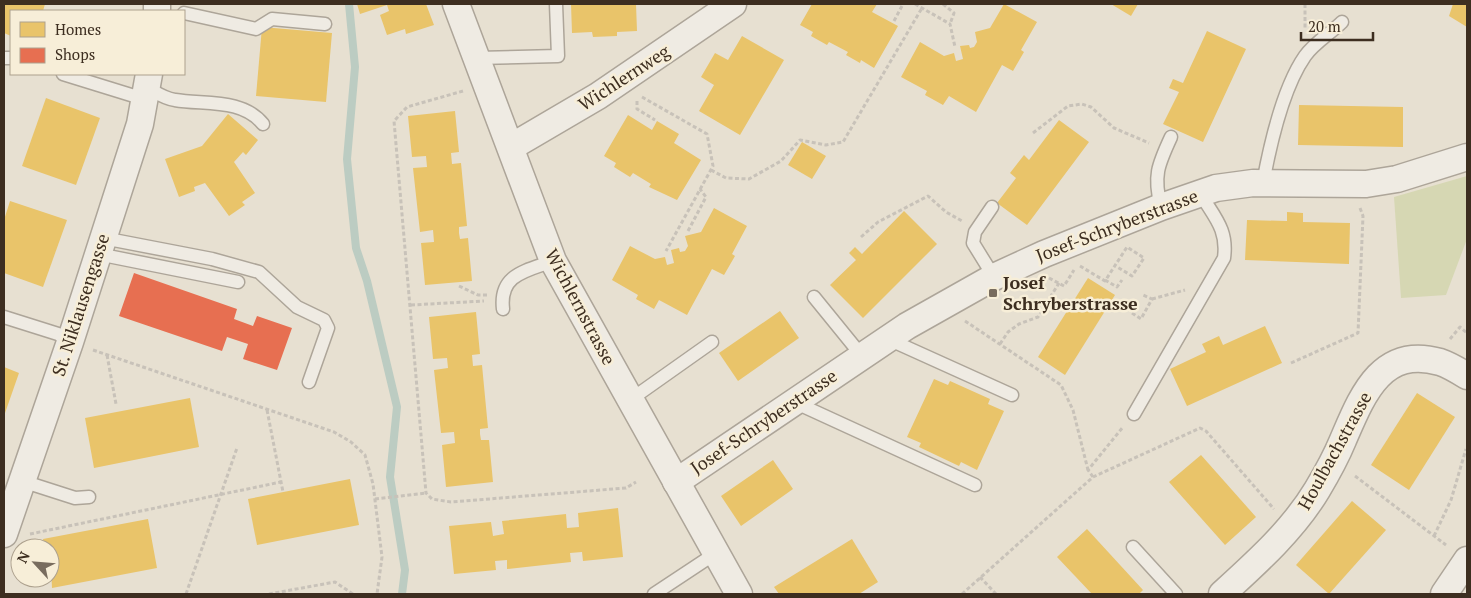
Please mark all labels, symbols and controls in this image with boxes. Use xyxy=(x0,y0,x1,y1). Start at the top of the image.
legend xyxy=(10,10,185,75)
scale bar xyxy=(1301,10,1374,42)
text: 20 m xyxy=(1308,16,1341,36)
text: Homes xyxy=(55,19,101,39)
street label: Wichlernweg xyxy=(573,38,674,116)
text: Shops xyxy=(55,44,95,64)
street label: Josef-Schryberstrasse xyxy=(1032,183,1201,267)
street label: St. Niklausengasse xyxy=(46,230,114,379)
street label: Wichlernstrasse xyxy=(540,244,622,369)
place label: Josef Schryberstrasse xyxy=(1003,270,1138,315)
marker: Josef Schryberstrasse xyxy=(987,287,999,299)
street label: Josef-Schryberstrasse xyxy=(685,363,841,479)
street label: Houlbachstrasse xyxy=(1292,387,1377,514)
north arrow xyxy=(10,538,60,588)
text: N xyxy=(12,548,34,566)

